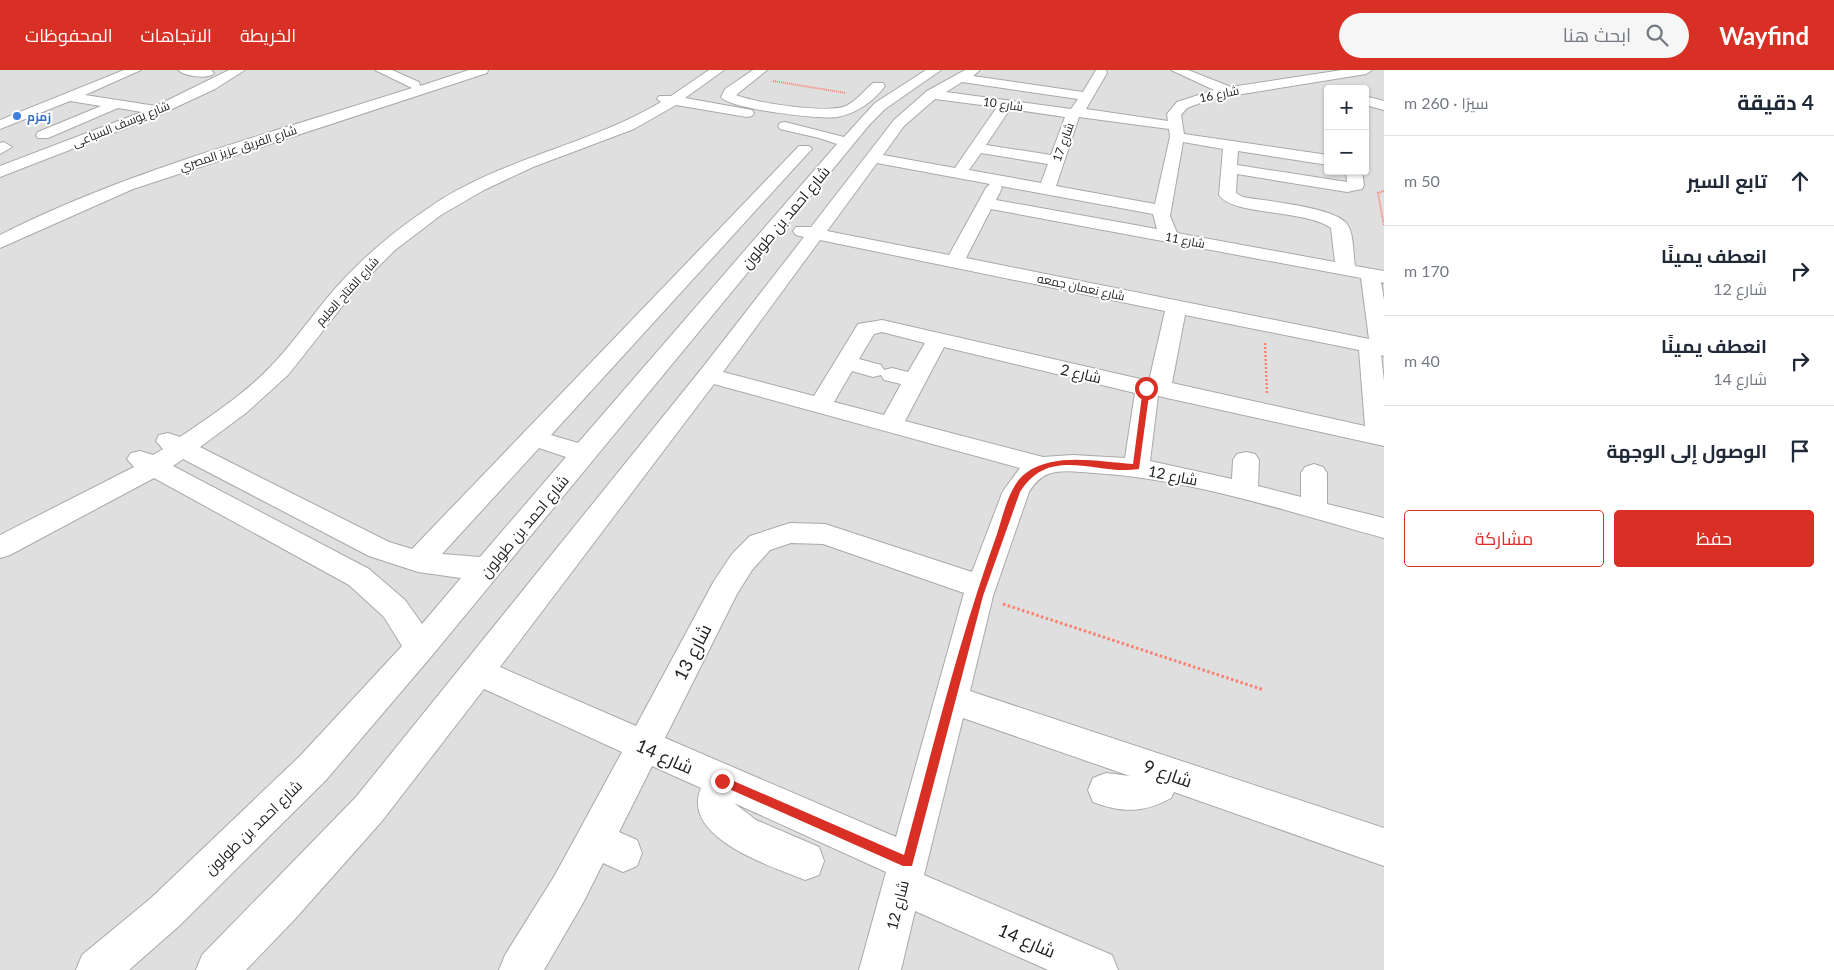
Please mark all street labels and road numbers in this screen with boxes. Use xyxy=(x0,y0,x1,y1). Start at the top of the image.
street label: شارع 16 xyxy=(1198,82,1241,106)
street label: شارع 10 xyxy=(982,94,1024,115)
street label: شارع يوسف السباعى xyxy=(70,98,172,151)
street label: شارع 17 xyxy=(1049,120,1078,164)
street label: شارع الفريق عزيز المصري xyxy=(177,122,300,177)
street label: شارع احمد بن طولون xyxy=(737,162,835,274)
street label: شارع 11 xyxy=(1164,229,1206,252)
street label: شارع الفتاح العليم xyxy=(312,254,382,329)
street label: شارع نعمان جمعه xyxy=(1036,270,1126,305)
street label: شارع 2 xyxy=(1058,360,1103,389)
street label: شارع 12 xyxy=(1146,461,1199,492)
street label: شارع احمد بن طولون xyxy=(476,471,574,583)
street label: شارع 13 xyxy=(668,620,717,685)
street label: شارع 14 xyxy=(632,734,697,780)
street label: شارع 9 xyxy=(1140,754,1195,793)
street label: شارع احمد بن طولون xyxy=(201,776,307,880)
street label: شارع 12 xyxy=(882,878,915,932)
street label: شارع 14 xyxy=(994,918,1059,964)

